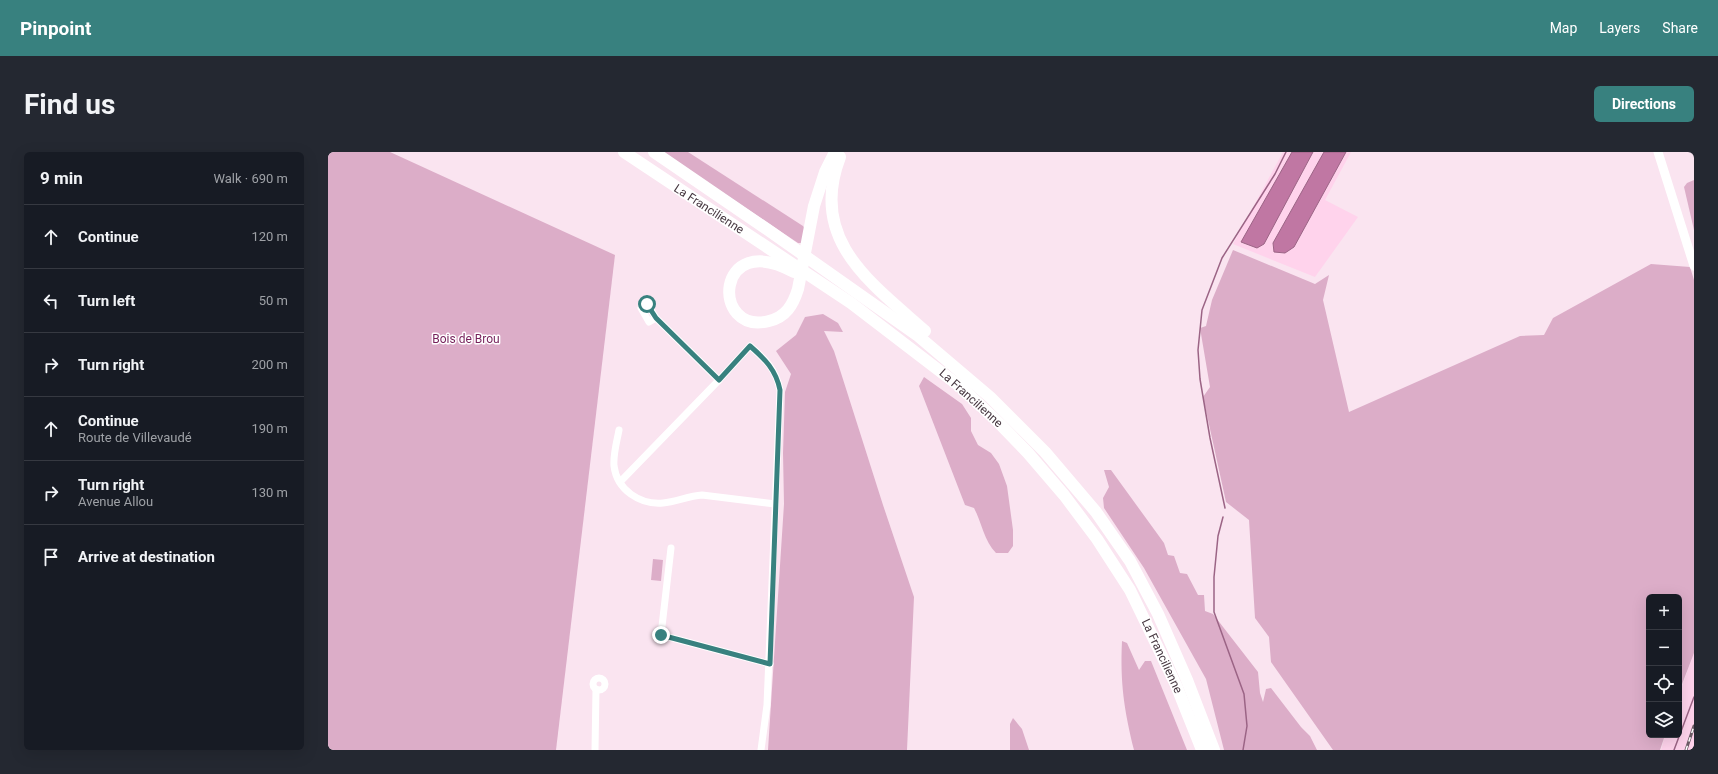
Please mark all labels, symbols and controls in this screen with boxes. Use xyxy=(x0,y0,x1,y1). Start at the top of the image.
text: Pinpoint xyxy=(20,17,91,40)
text: Map xyxy=(1550,20,1577,36)
text: Layers xyxy=(1599,20,1640,36)
text: Share xyxy=(1662,20,1698,36)
button: Directions xyxy=(1594,86,1694,122)
text: Find us xyxy=(24,88,115,121)
text: 9 min xyxy=(40,168,83,188)
text: Walk · 690 m xyxy=(213,171,288,186)
street label: La Francilienne xyxy=(671,181,747,237)
icon: ahead xyxy=(40,226,62,248)
text: Continue xyxy=(78,228,139,246)
text: 120 m xyxy=(251,229,288,244)
icon: left xyxy=(40,290,62,312)
text: Turn left xyxy=(78,292,135,310)
text: 50 m xyxy=(259,293,288,308)
route start xyxy=(638,295,656,313)
park label: Bois de Brou xyxy=(432,332,500,346)
icon: right xyxy=(40,354,62,376)
text: Turn right xyxy=(78,356,144,374)
text: 200 m xyxy=(251,357,288,372)
street label: La Francilienne xyxy=(936,366,1006,430)
text: Continue xyxy=(78,412,139,430)
icon: ahead xyxy=(40,418,62,440)
text: 190 m xyxy=(251,421,288,436)
text: Route de Villevaudé xyxy=(78,430,192,445)
text: Turn right xyxy=(78,476,144,494)
icon: right xyxy=(40,482,62,504)
text: 130 m xyxy=(251,485,288,500)
text: Avenue Allou xyxy=(78,494,153,509)
icon: arrive xyxy=(40,546,62,568)
text: Arrive at destination xyxy=(78,548,215,566)
map controls xyxy=(1646,594,1682,738)
button: + xyxy=(1646,594,1682,630)
street label: La Francilienne xyxy=(1139,617,1185,695)
route end xyxy=(652,626,670,644)
button: − xyxy=(1646,630,1682,666)
button: locate xyxy=(1646,666,1682,702)
button: layers xyxy=(1646,702,1682,738)

